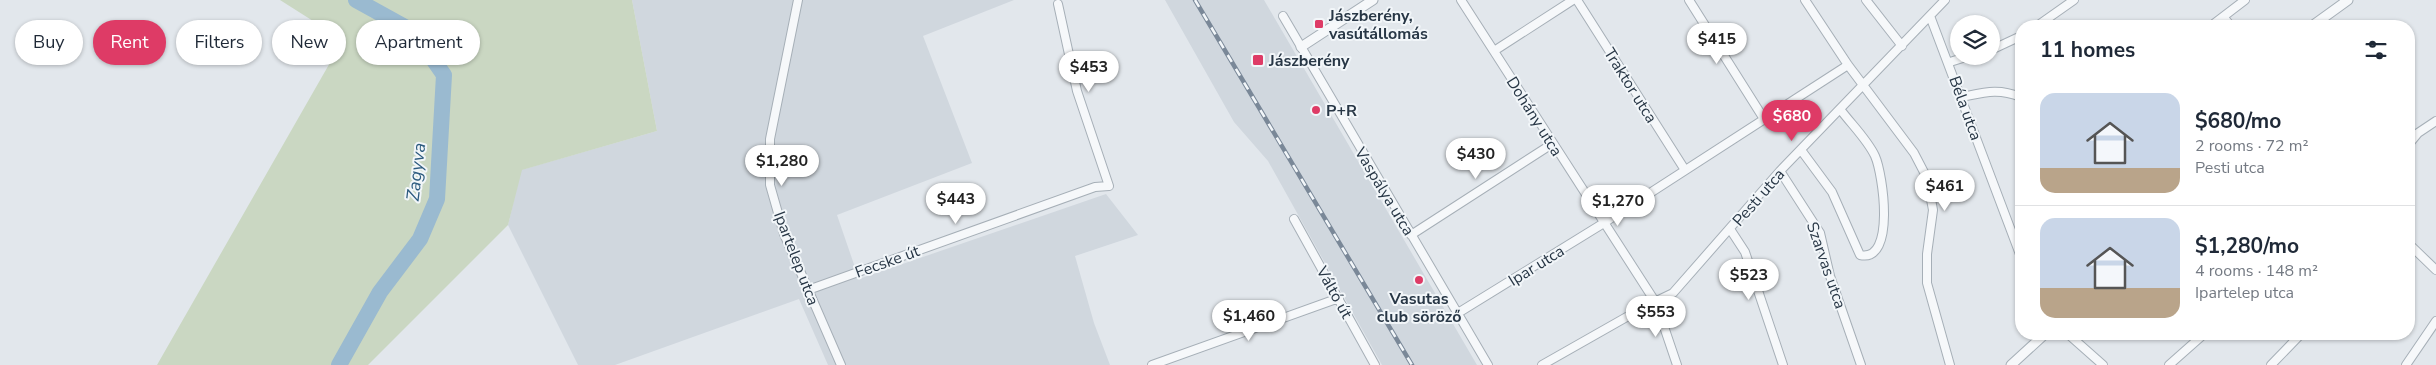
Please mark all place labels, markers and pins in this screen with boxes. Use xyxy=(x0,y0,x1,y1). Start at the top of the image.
place label: Jászberény, vasútállomás xyxy=(1328,5,1428,45)
marker: Jászberény, vasútállomás xyxy=(1313,18,1325,30)
pin: $415 xyxy=(1687,22,1747,65)
place label: Jászberény xyxy=(1268,50,1350,72)
pin: $453 xyxy=(1059,51,1119,93)
marker: Jászberény xyxy=(1251,53,1265,67)
place label: P+R xyxy=(1326,100,1357,122)
pin: $680 xyxy=(1762,100,1822,142)
marker: P+R xyxy=(1310,104,1322,116)
pin: $430 xyxy=(1446,138,1506,180)
pin: $1,280 xyxy=(741,144,823,187)
pin: $461 xyxy=(1915,170,1975,212)
pin: $443 xyxy=(926,182,986,225)
pin: $1,270 xyxy=(1577,184,1659,227)
pin: $523 xyxy=(1719,258,1779,301)
marker: Vasutas club söröző xyxy=(1413,274,1425,286)
place label: Vasutas club söröző xyxy=(1377,288,1461,328)
pin: $553 xyxy=(1626,296,1686,338)
pin: $1,460 xyxy=(1208,300,1290,342)

